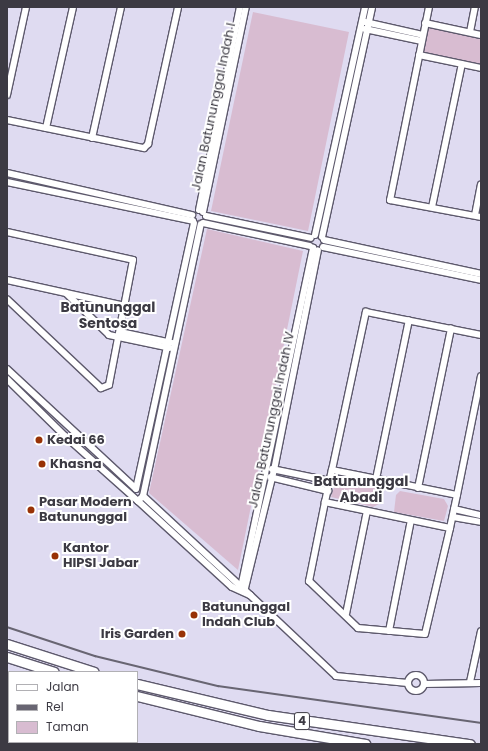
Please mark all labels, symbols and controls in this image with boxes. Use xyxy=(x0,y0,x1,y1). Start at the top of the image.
street label: Jalan Batununggal Indah I xyxy=(189,22,239,192)
district label: Batununggal Sentosa xyxy=(61,299,155,332)
street label: Jalan Batununggal Indah IV xyxy=(246,330,298,510)
place label: Kedai 66 xyxy=(47,432,105,448)
marker: Kedai 66 xyxy=(34,435,44,445)
place label: Khasna xyxy=(50,456,101,472)
marker: Khasna xyxy=(37,459,47,469)
district label: Batununggal Abadi xyxy=(314,473,408,506)
place label: Pasar Modern Batununggal xyxy=(39,495,132,526)
marker: Pasar Modern Batununggal xyxy=(26,505,36,515)
place label: Kantor HIPSI Jabar xyxy=(63,541,139,572)
marker: Kantor HIPSI Jabar xyxy=(50,551,60,561)
place label: Batununggal Indah Club xyxy=(202,600,290,631)
marker: Batununggal Indah Club xyxy=(189,610,199,620)
place label: Iris Garden xyxy=(101,626,174,642)
marker: Iris Garden xyxy=(177,629,187,639)
legend xyxy=(8,671,138,743)
text: Jalan xyxy=(46,678,79,695)
text: Rel xyxy=(46,698,64,715)
road number: 4 xyxy=(293,711,311,731)
text: Taman xyxy=(46,718,89,735)

